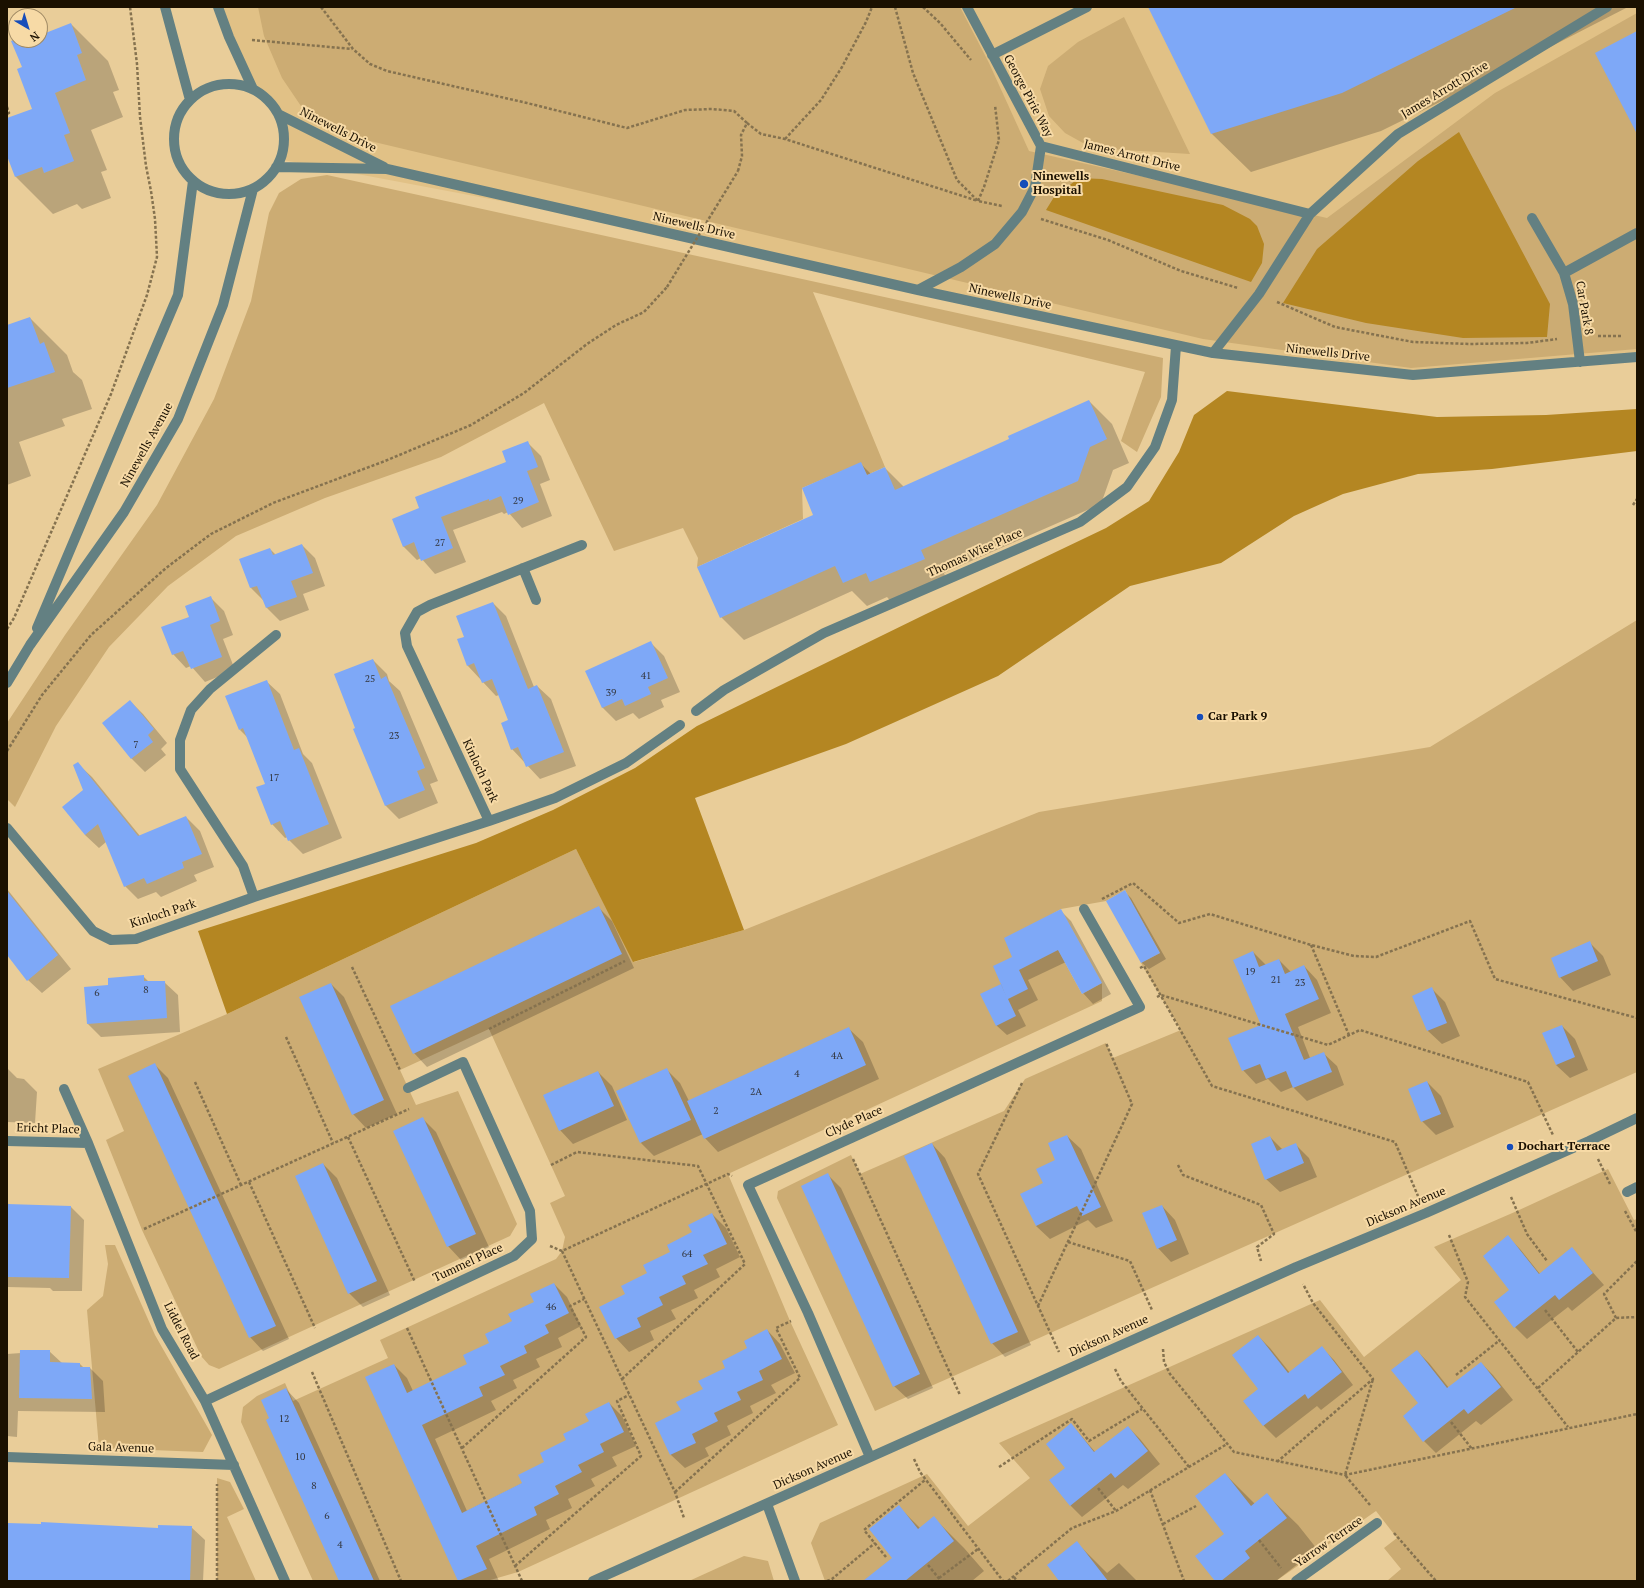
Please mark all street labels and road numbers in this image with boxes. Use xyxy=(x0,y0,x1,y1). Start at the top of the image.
street label: George Pirie Way xyxy=(1000,52,1056,140)
street label: James Arrott Drive xyxy=(1399,58,1491,122)
street label: Ninewells Drive xyxy=(297,104,379,156)
street label: James Arrott Drive xyxy=(1082,137,1182,175)
street label: Ninewells Drive xyxy=(651,210,737,242)
street label: Car Park 8 xyxy=(1572,280,1596,336)
street label: Ninewells Drive xyxy=(967,281,1053,313)
street label: Ninewells Drive xyxy=(1285,341,1371,365)
street label: Ninewells Avenue xyxy=(118,400,176,490)
street label: Thomas Wise Place xyxy=(925,526,1025,580)
street label: Kinloch Park xyxy=(459,737,501,805)
street label: Kinloch Park xyxy=(128,897,198,931)
street label: Clyde Place xyxy=(823,1103,885,1141)
street label: Ericht Place xyxy=(16,1121,80,1137)
street label: Dickson Avenue xyxy=(1364,1184,1448,1230)
street label: Tummel Place xyxy=(431,1241,505,1285)
street label: Liddel Road xyxy=(160,1300,202,1362)
street label: Dickson Avenue xyxy=(1067,1312,1151,1360)
street label: Gala Avenue xyxy=(88,1440,154,1456)
street label: Dickson Avenue xyxy=(771,1445,855,1493)
street label: Yarrow Terrace xyxy=(1292,1513,1366,1571)

